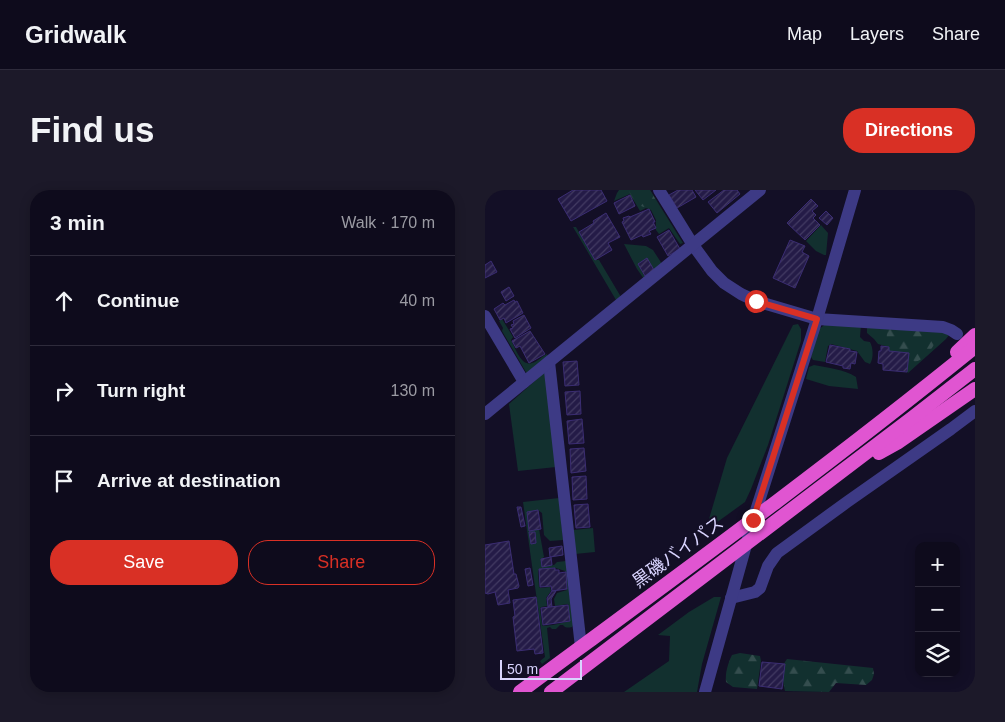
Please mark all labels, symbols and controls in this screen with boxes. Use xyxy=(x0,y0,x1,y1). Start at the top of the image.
text: Gridwalk xyxy=(25,21,126,48)
text: Map xyxy=(787,24,822,44)
text: Layers xyxy=(850,24,904,44)
text: Share xyxy=(932,24,980,44)
button: Directions xyxy=(843,108,975,153)
text: Find us xyxy=(30,110,154,149)
text: 3 min xyxy=(50,211,105,234)
text: Walk · 170 m xyxy=(341,214,435,231)
icon: ahead xyxy=(50,287,78,315)
text: Continue xyxy=(97,290,179,311)
route start xyxy=(745,290,768,313)
text: 40 m xyxy=(399,292,435,309)
icon: right xyxy=(50,377,78,405)
text: Turn right xyxy=(97,380,185,401)
text: 130 m xyxy=(391,382,435,399)
icon: arrive xyxy=(50,467,78,495)
text: Arrive at destination xyxy=(97,470,281,491)
route end xyxy=(742,509,765,532)
street label: 黒磯バイパス xyxy=(629,512,727,592)
button: Save xyxy=(50,540,238,585)
button: Share xyxy=(248,540,435,585)
map controls xyxy=(915,542,960,677)
button: + xyxy=(915,542,960,587)
button: − xyxy=(915,587,960,632)
button: layers xyxy=(915,632,960,677)
scale bar xyxy=(500,657,583,680)
text: 50 m xyxy=(507,661,538,677)

